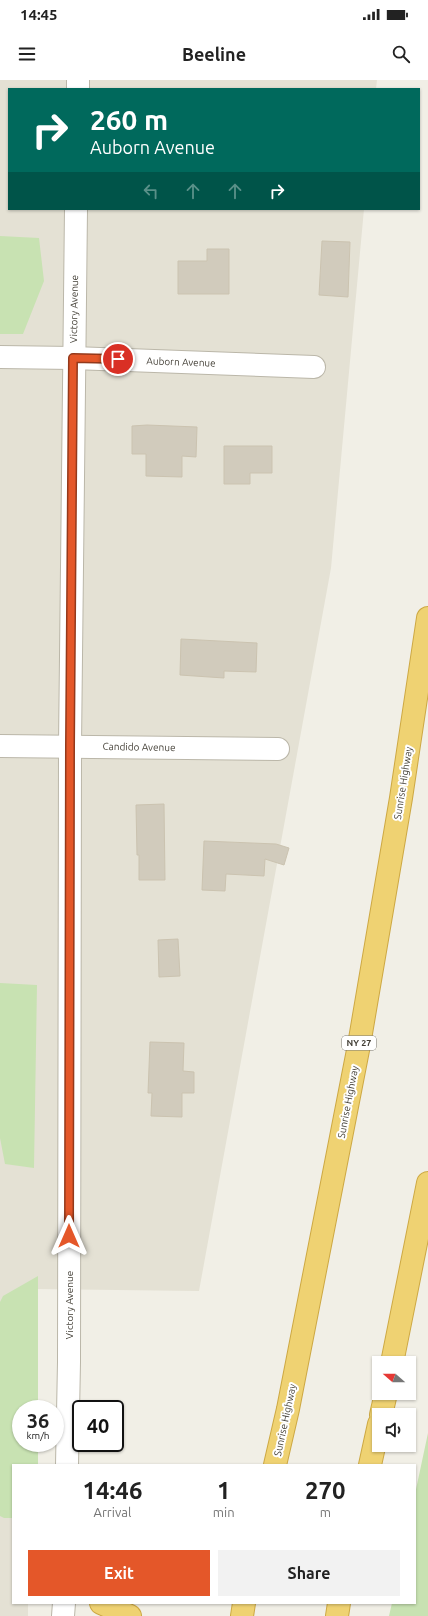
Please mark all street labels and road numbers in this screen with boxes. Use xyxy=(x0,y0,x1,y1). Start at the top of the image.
street label: Victory Avenue xyxy=(68,275,80,343)
street label: Auborn Avenue xyxy=(146,355,216,369)
street label: Candido Avenue xyxy=(102,741,176,753)
street label: Sunrise Highway xyxy=(392,746,414,820)
road number: NY 27 xyxy=(342,1036,376,1050)
street label: Sunrise Highway xyxy=(336,1065,360,1139)
street label: Victory Avenue xyxy=(64,1271,75,1339)
street label: Sunrise Highway xyxy=(272,1383,298,1457)

